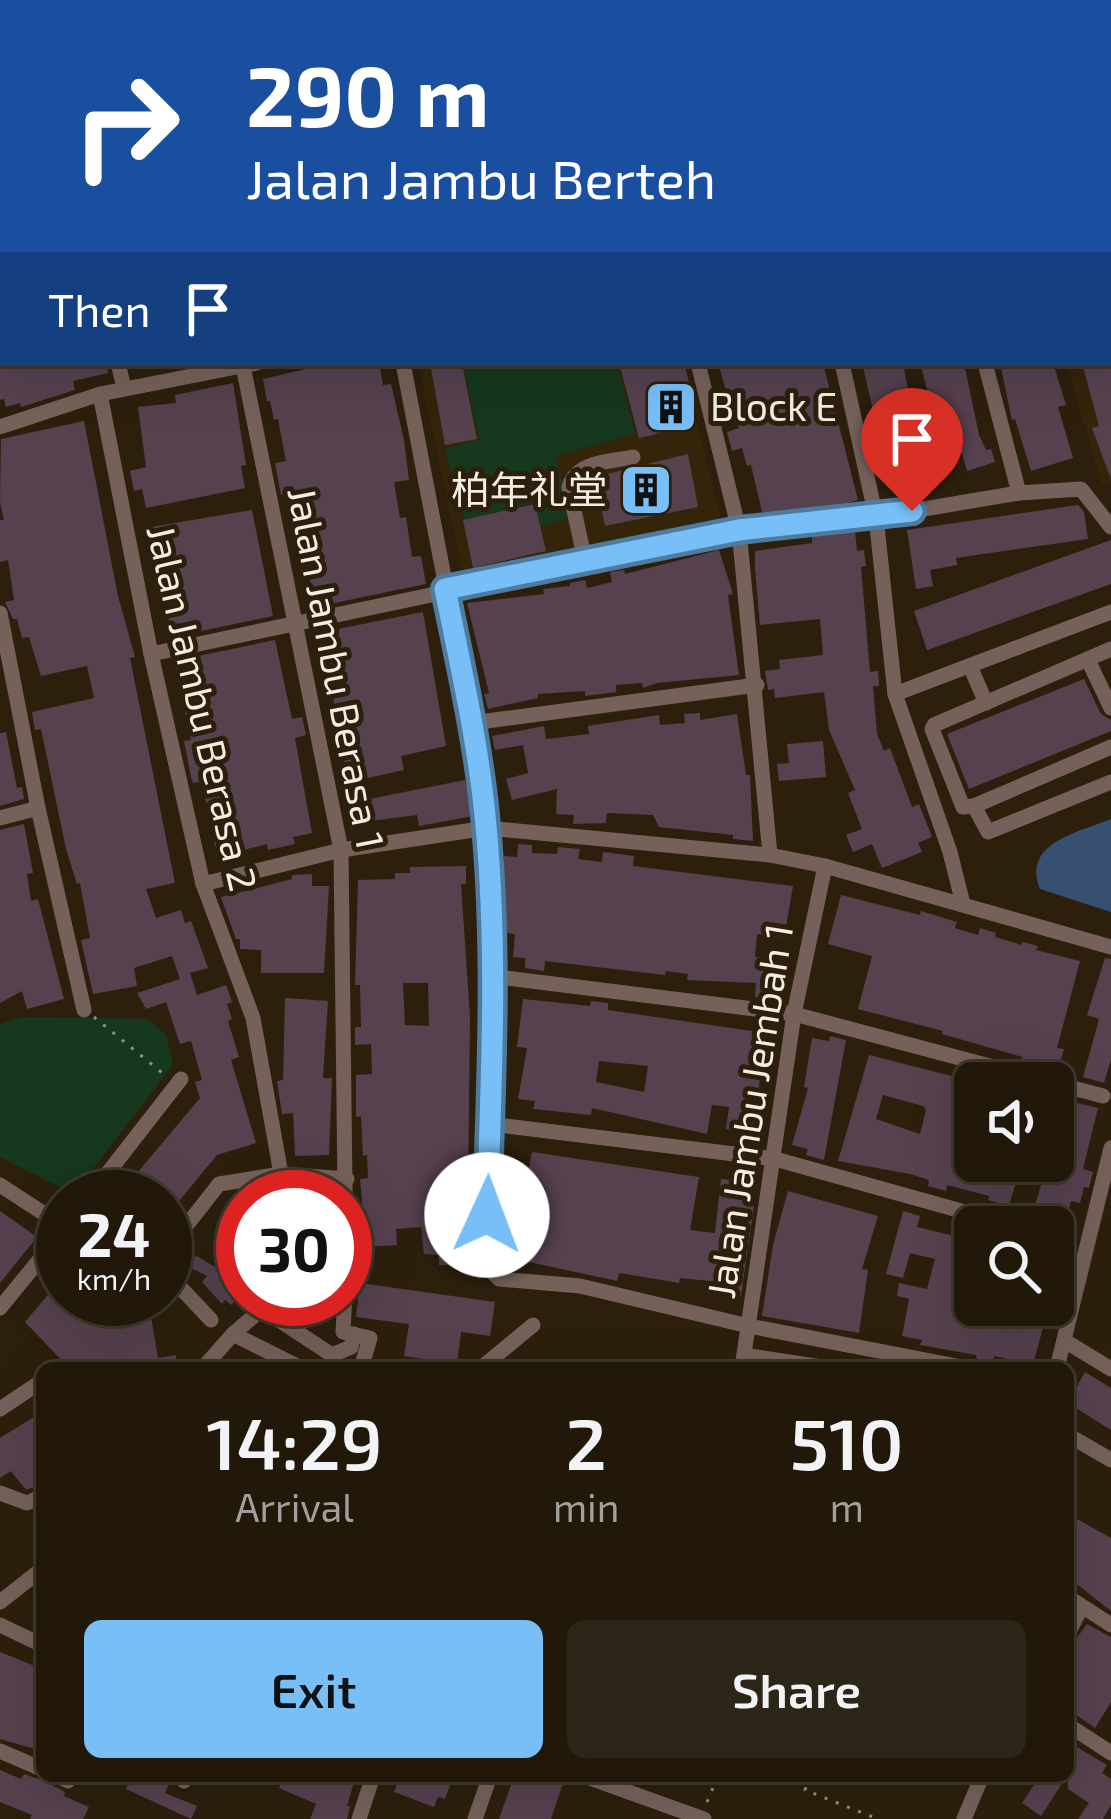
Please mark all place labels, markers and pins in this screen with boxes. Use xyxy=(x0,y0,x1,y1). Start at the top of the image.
building icon: Block E xyxy=(643,379,699,435)
place label: Block E xyxy=(710,382,837,429)
pin xyxy=(861,388,963,511)
building icon: 柏年礼堂 xyxy=(618,462,674,518)
place label: 柏年礼堂 xyxy=(451,465,607,512)

